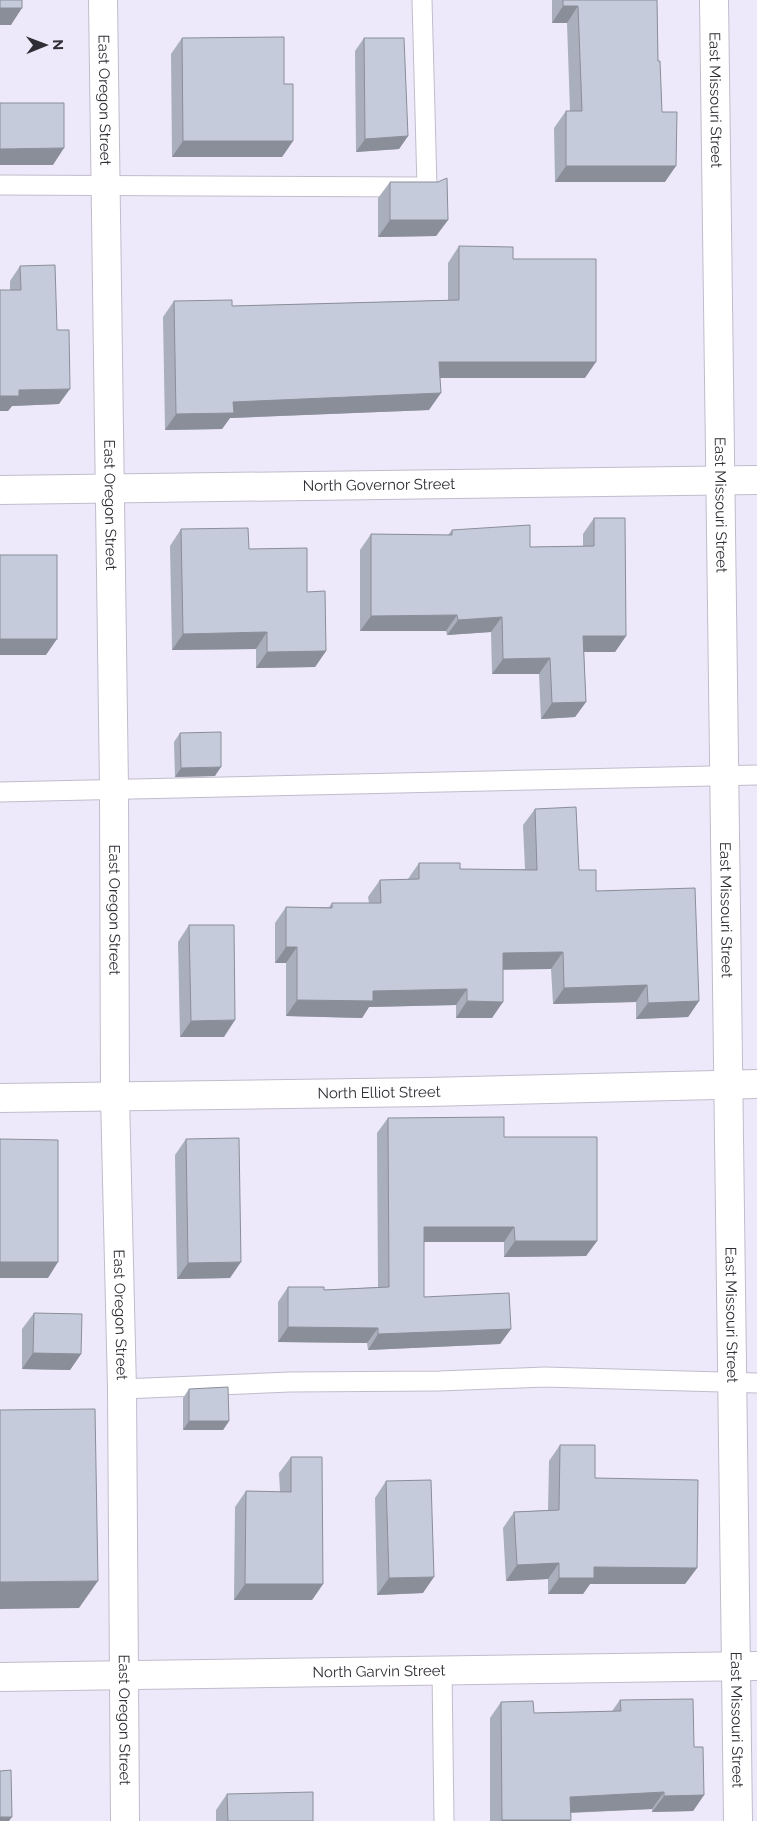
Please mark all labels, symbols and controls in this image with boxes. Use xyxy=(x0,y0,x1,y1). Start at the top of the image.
north arrow xyxy=(20,20,70,70)
street label: East Missouri Street xyxy=(705,32,725,168)
street label: East Oregon Street xyxy=(94,34,114,166)
text: N xyxy=(50,39,66,50)
street label: East Missouri Street xyxy=(711,437,731,573)
street label: East Oregon Street xyxy=(100,439,120,571)
street label: North Governor Street xyxy=(303,475,455,495)
street label: East Missouri Street xyxy=(716,842,736,978)
street label: East Oregon Street xyxy=(105,844,124,975)
street label: North Elliot Street xyxy=(317,1083,441,1103)
street label: East Missouri Street xyxy=(721,1247,741,1383)
street label: East Oregon Street xyxy=(110,1249,131,1381)
street label: East Missouri Street xyxy=(727,1652,747,1788)
street label: East Oregon Street xyxy=(115,1654,134,1785)
street label: North Garvin Street xyxy=(312,1662,446,1681)

